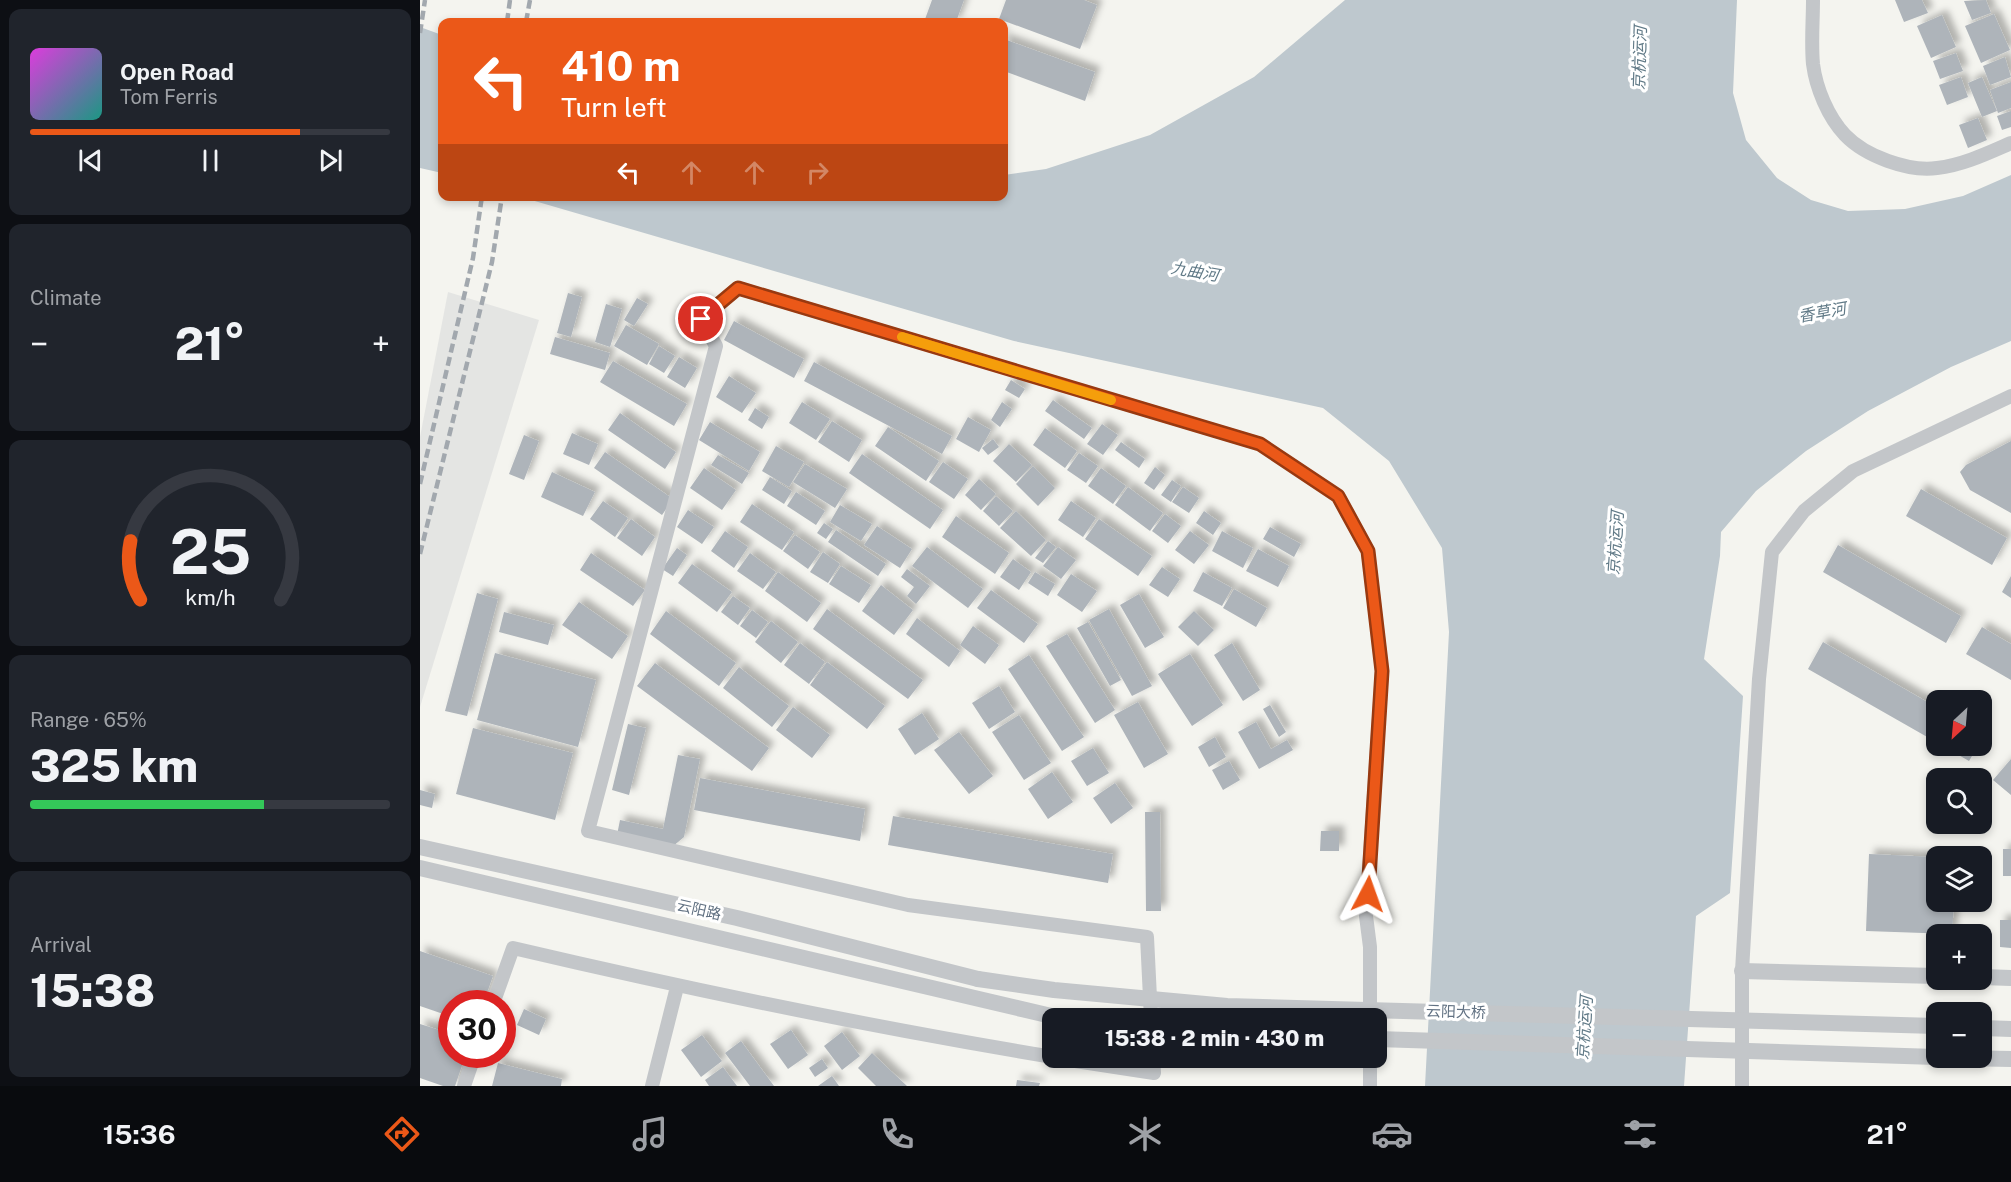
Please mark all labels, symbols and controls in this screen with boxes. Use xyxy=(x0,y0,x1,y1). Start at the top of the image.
water label: 京杭运河 xyxy=(1629,23,1650,90)
text: 410 m xyxy=(561,41,681,90)
icon: left xyxy=(462,42,540,120)
text: Open Road xyxy=(120,59,234,85)
text: Tom Ferris xyxy=(120,85,218,109)
text: Turn left xyxy=(561,91,667,123)
icon: previous xyxy=(74,144,107,177)
icon: pause xyxy=(194,144,227,177)
icon: next xyxy=(314,144,347,177)
icon: left xyxy=(612,156,645,189)
icon: ahead xyxy=(675,156,708,189)
icon: ahead xyxy=(738,156,771,189)
icon: right xyxy=(801,156,834,189)
water label: 九曲河 xyxy=(1170,258,1223,286)
text: Climate xyxy=(30,286,102,310)
pin xyxy=(675,293,726,344)
water label: 香草河 xyxy=(1797,298,1850,326)
icon: arrive xyxy=(684,302,717,335)
text: 21° xyxy=(175,317,245,370)
text: − xyxy=(30,325,48,363)
text: + xyxy=(372,325,390,363)
water label: 京杭运河 xyxy=(1604,507,1627,576)
text: 25 xyxy=(169,515,251,588)
text: km/h xyxy=(185,585,235,610)
north arrow xyxy=(1926,690,1992,756)
map controls xyxy=(1926,690,1992,1068)
text: Range · 65% xyxy=(30,708,147,732)
text: 325 km xyxy=(30,739,198,792)
button: search xyxy=(1926,768,1992,834)
button: layers xyxy=(1926,846,1992,912)
position arrow xyxy=(1336,862,1400,926)
street label: 云阳路 xyxy=(675,896,723,923)
button: + xyxy=(1926,924,1992,990)
text: Arrival xyxy=(30,933,92,957)
text: 15:38 xyxy=(30,964,155,1017)
speed limit sign: 30 xyxy=(438,990,516,1068)
water label: 京杭运河 xyxy=(1573,992,1596,1061)
street label: 云阳大桥 xyxy=(1426,1002,1486,1021)
button: − xyxy=(1926,1002,1992,1068)
text: 15:38 · 2 min · 430 m xyxy=(1105,1025,1324,1051)
icon: directions xyxy=(381,1113,423,1155)
icon: music xyxy=(629,1113,671,1155)
icon: phone xyxy=(876,1113,918,1155)
icon: climate xyxy=(1124,1113,1166,1155)
icon: car xyxy=(1371,1113,1413,1155)
icon: filters xyxy=(1619,1113,1661,1155)
text: 15:36 xyxy=(103,1118,176,1150)
text: 21° xyxy=(1867,1118,1908,1150)

